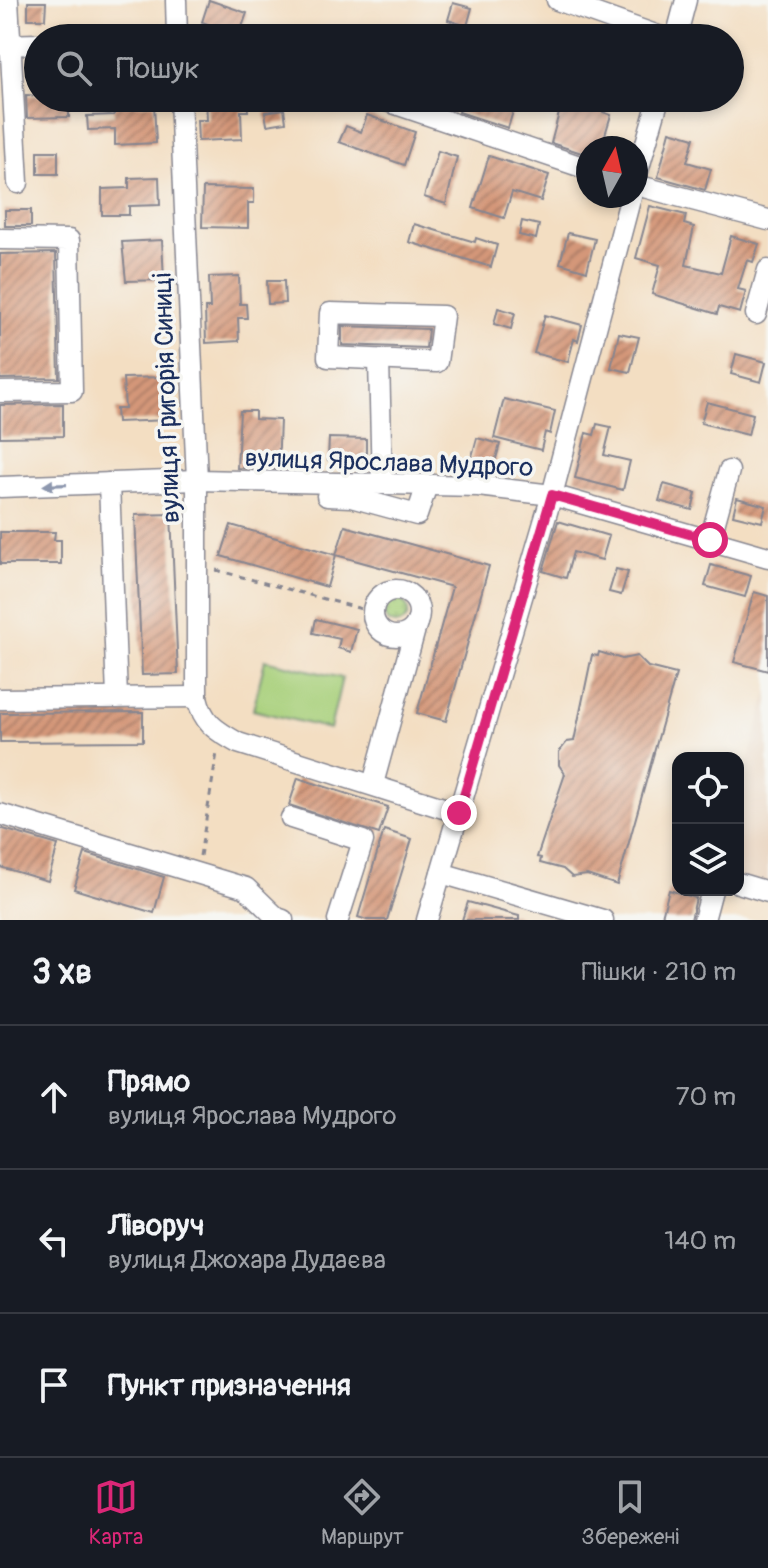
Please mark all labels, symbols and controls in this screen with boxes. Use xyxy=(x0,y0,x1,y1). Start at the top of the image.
search box xyxy=(24,24,744,112)
icon: search xyxy=(52,46,96,90)
text: Пошук xyxy=(116,50,200,87)
north arrow xyxy=(576,136,648,208)
street label: вулиця Григорія Синиці xyxy=(147,272,187,524)
street label: вулиця Ярослава Мудрого xyxy=(244,442,534,484)
one-way arrow xyxy=(42,479,67,491)
route start xyxy=(692,522,728,558)
map controls xyxy=(672,752,744,896)
button: locate xyxy=(672,752,744,824)
route end xyxy=(441,795,477,831)
button: layers xyxy=(672,824,744,896)
text: 3 хв xyxy=(32,951,92,994)
text: Пішки · 210 m xyxy=(582,956,736,988)
text: Прямо xyxy=(108,1063,190,1100)
icon: ahead xyxy=(32,1075,76,1119)
text: 70 m xyxy=(676,1081,736,1113)
text: вулиця Ярослава Мудрого xyxy=(108,1100,397,1132)
text: Ліворуч xyxy=(108,1207,204,1244)
icon: left xyxy=(32,1219,76,1263)
text: 140 m xyxy=(664,1225,736,1257)
text: вулиця Джохара Дудаєва xyxy=(108,1244,386,1276)
icon: arrive xyxy=(32,1363,76,1407)
text: Пункт призначення xyxy=(108,1367,351,1404)
tab: Карта xyxy=(89,1475,143,1551)
tab: Маршрут xyxy=(321,1475,404,1551)
tab: Збережені xyxy=(581,1475,679,1551)

